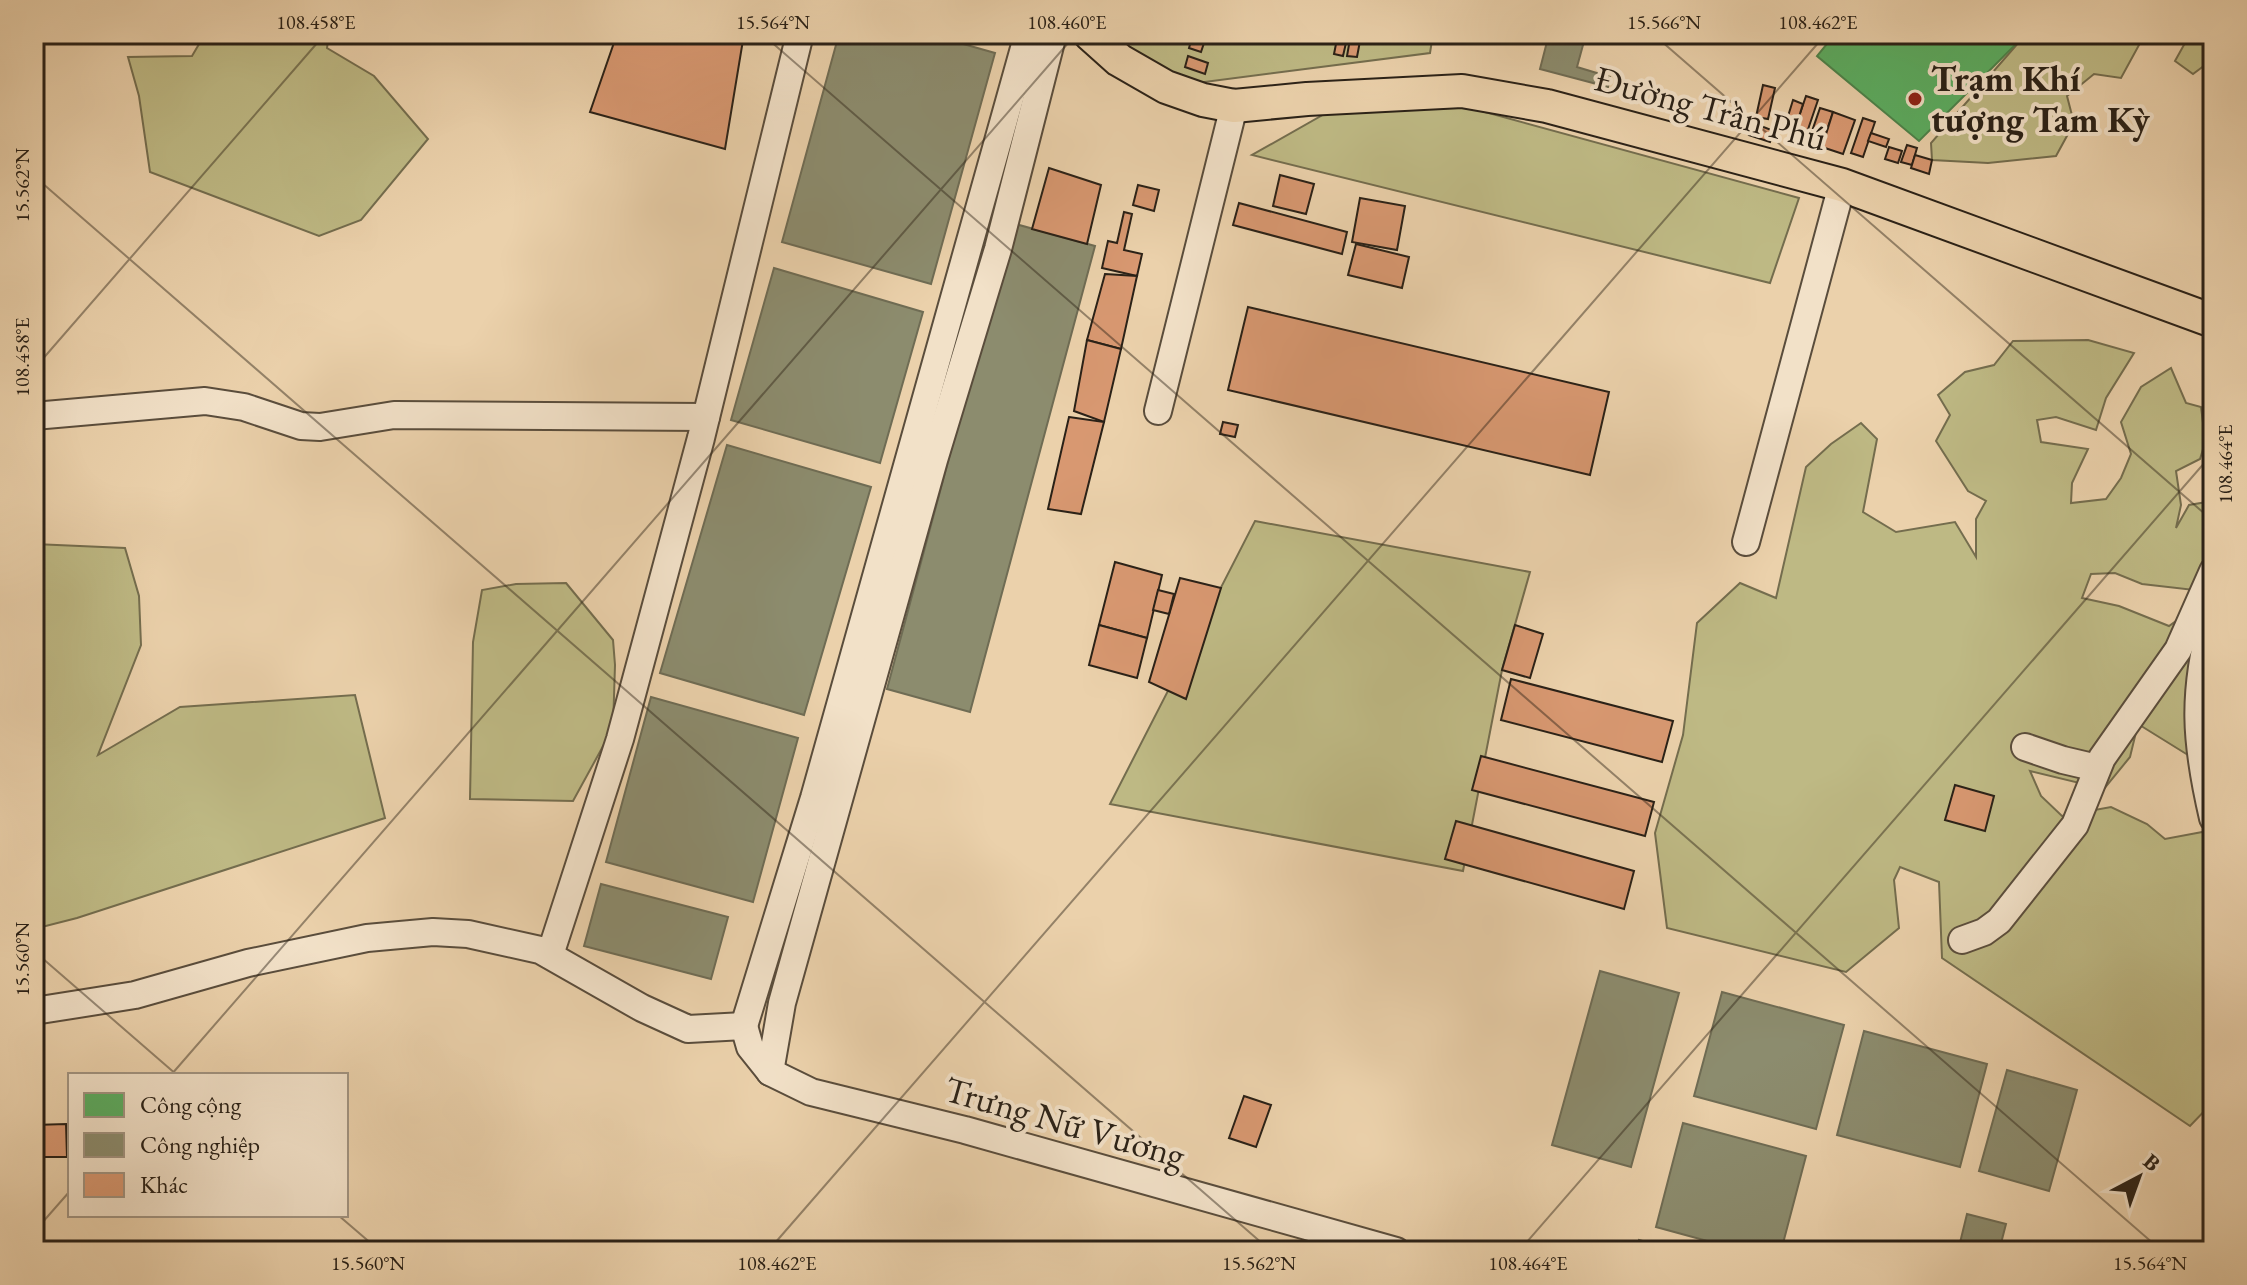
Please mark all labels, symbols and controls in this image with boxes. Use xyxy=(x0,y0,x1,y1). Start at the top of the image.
text: 108.458°E xyxy=(276,9,356,35)
text: 15.564°N xyxy=(736,9,810,35)
text: 108.460°E xyxy=(1027,9,1107,35)
text: 15.566°N xyxy=(1627,9,1701,35)
text: 108.462°E xyxy=(1778,9,1858,35)
street label: Đường Trần Phú xyxy=(1590,55,1832,161)
place label: Trạm Khí tượng Tam Kỳ xyxy=(1931,55,2151,143)
marker: Trạm Khí tượng Tam Kỳ xyxy=(1906,90,1924,108)
text: 15.562°N xyxy=(9,148,35,222)
text: 108.458°E xyxy=(9,317,35,397)
text: 108.464°E xyxy=(2212,424,2238,504)
text: 15.560°N xyxy=(9,922,35,996)
street label: Trưng Nữ Vương xyxy=(939,1065,1191,1179)
legend xyxy=(68,1073,348,1217)
text: Công cộng xyxy=(140,1089,242,1120)
text: Công nghiệp xyxy=(140,1129,260,1160)
north arrow xyxy=(2099,1137,2179,1217)
text: B xyxy=(2137,1147,2167,1178)
text: Khác xyxy=(140,1169,188,1200)
text: 15.560°N xyxy=(331,1250,405,1276)
text: 108.462°E xyxy=(737,1250,817,1276)
text: 15.562°N xyxy=(1222,1250,1296,1276)
text: 108.464°E xyxy=(1488,1250,1568,1276)
text: 15.564°N xyxy=(2113,1250,2187,1276)

